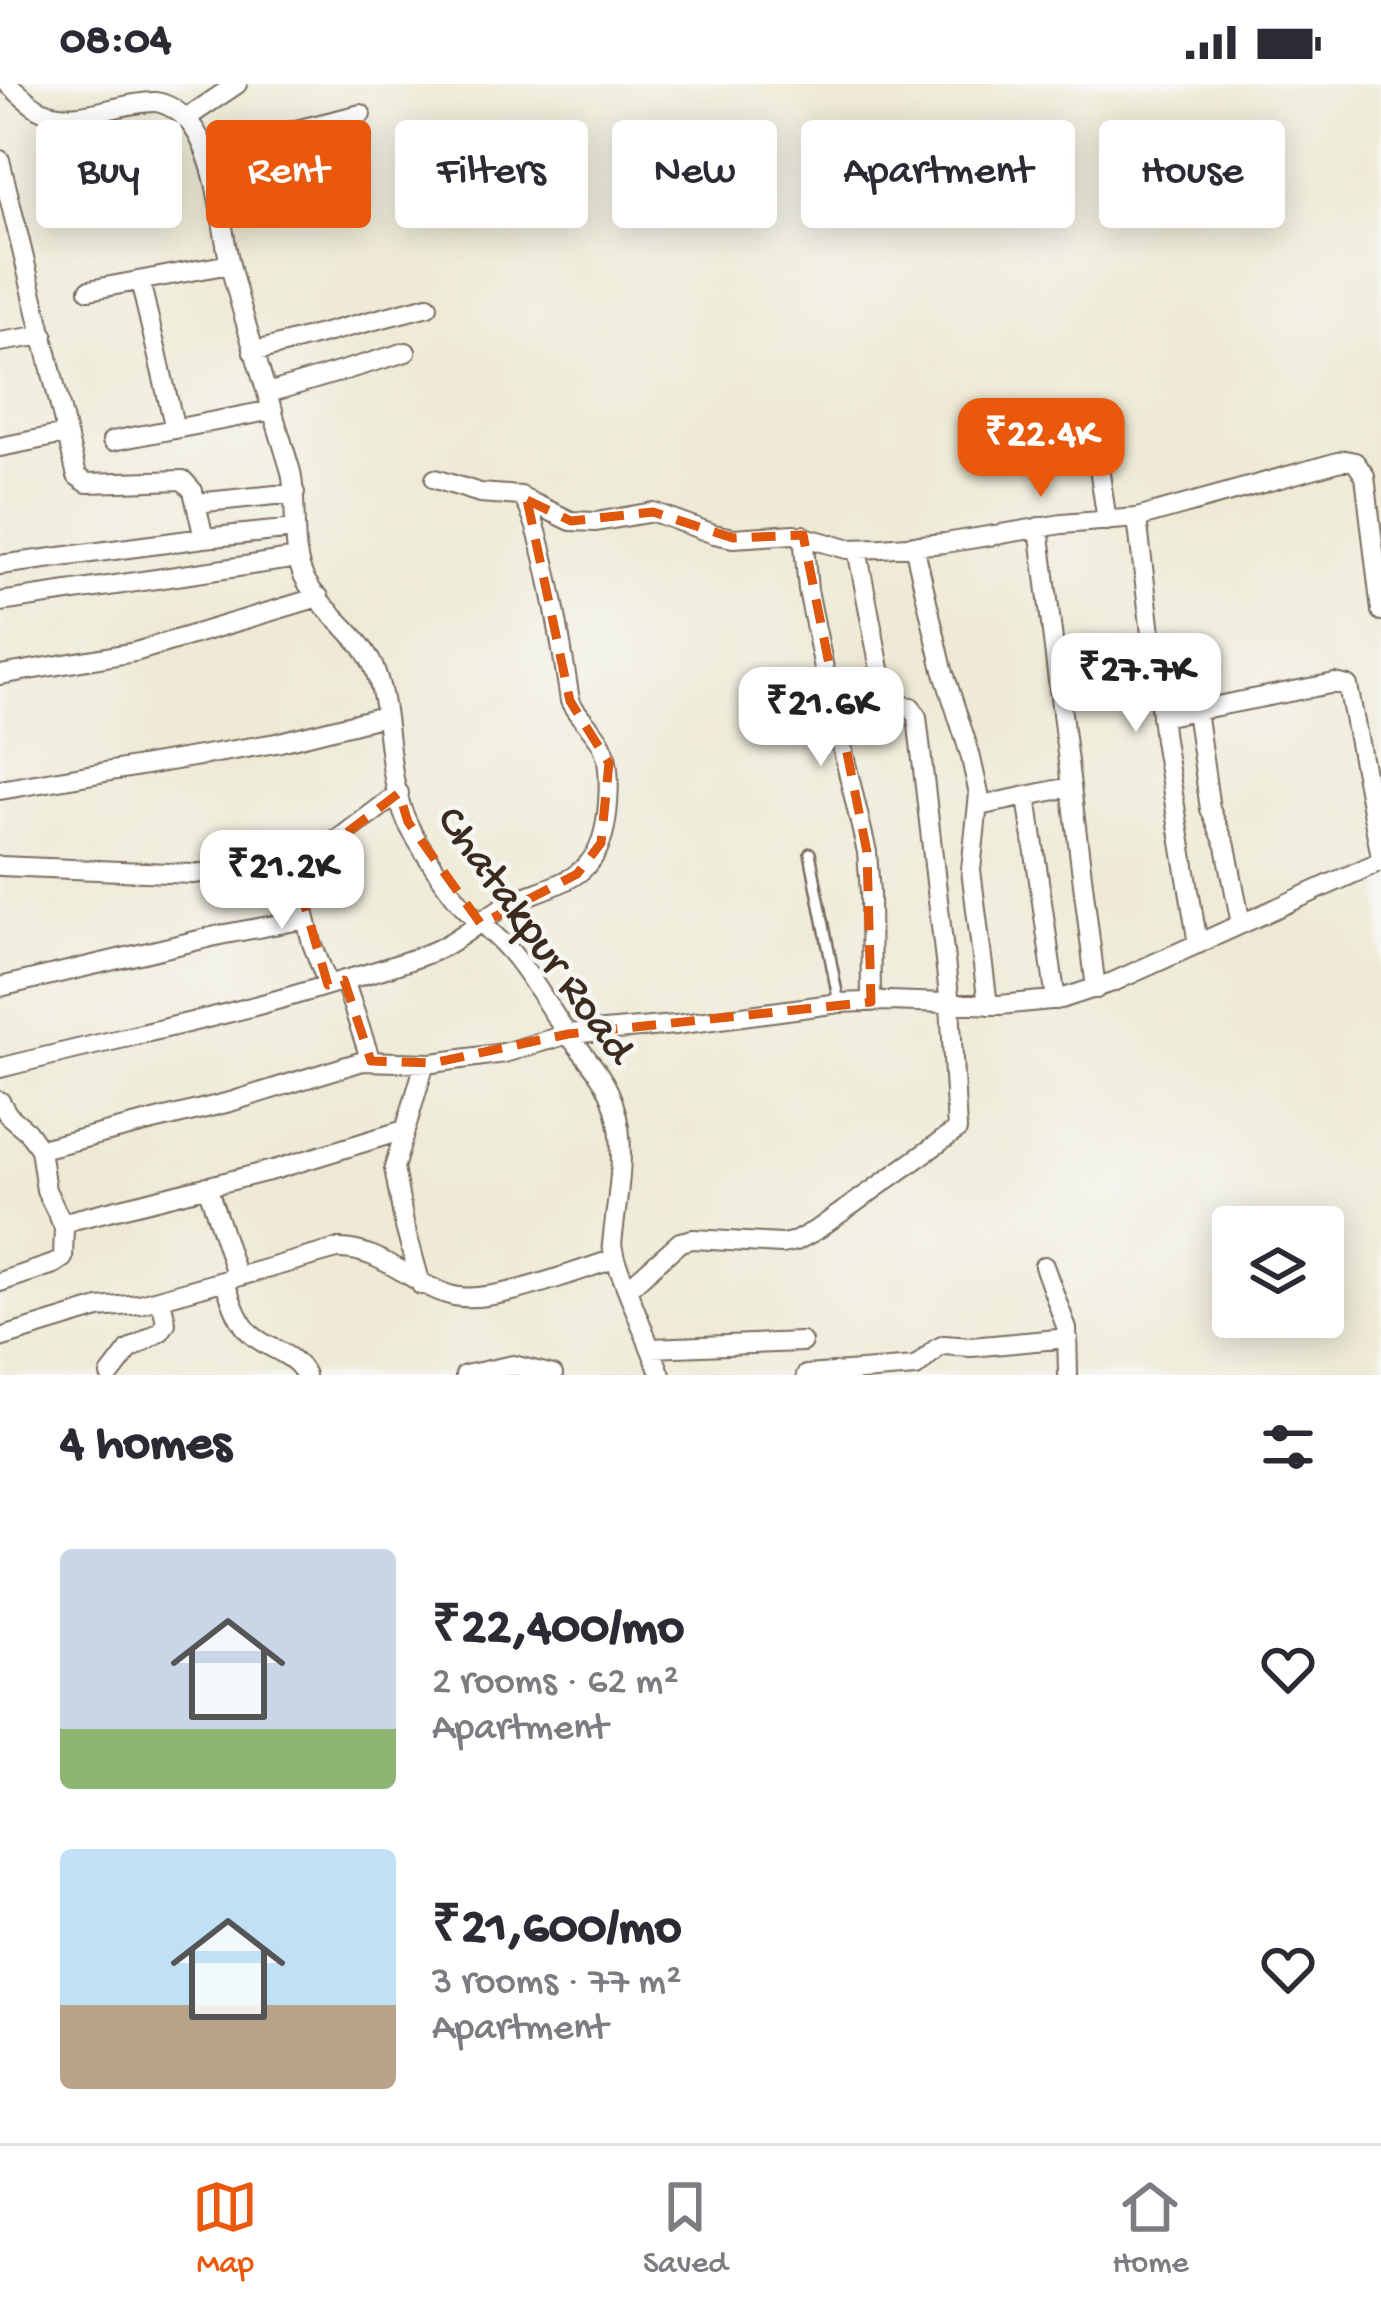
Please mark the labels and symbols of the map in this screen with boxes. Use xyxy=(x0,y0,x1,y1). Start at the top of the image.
pin: ₹22.4K xyxy=(943,398,1139,500)
pin: ₹27.7K xyxy=(1038,633,1234,735)
pin: ₹21.6K xyxy=(723,667,919,769)
street label: Chatakpur Road xyxy=(422,797,646,1078)
pin: ₹21.2K xyxy=(184,830,380,932)

